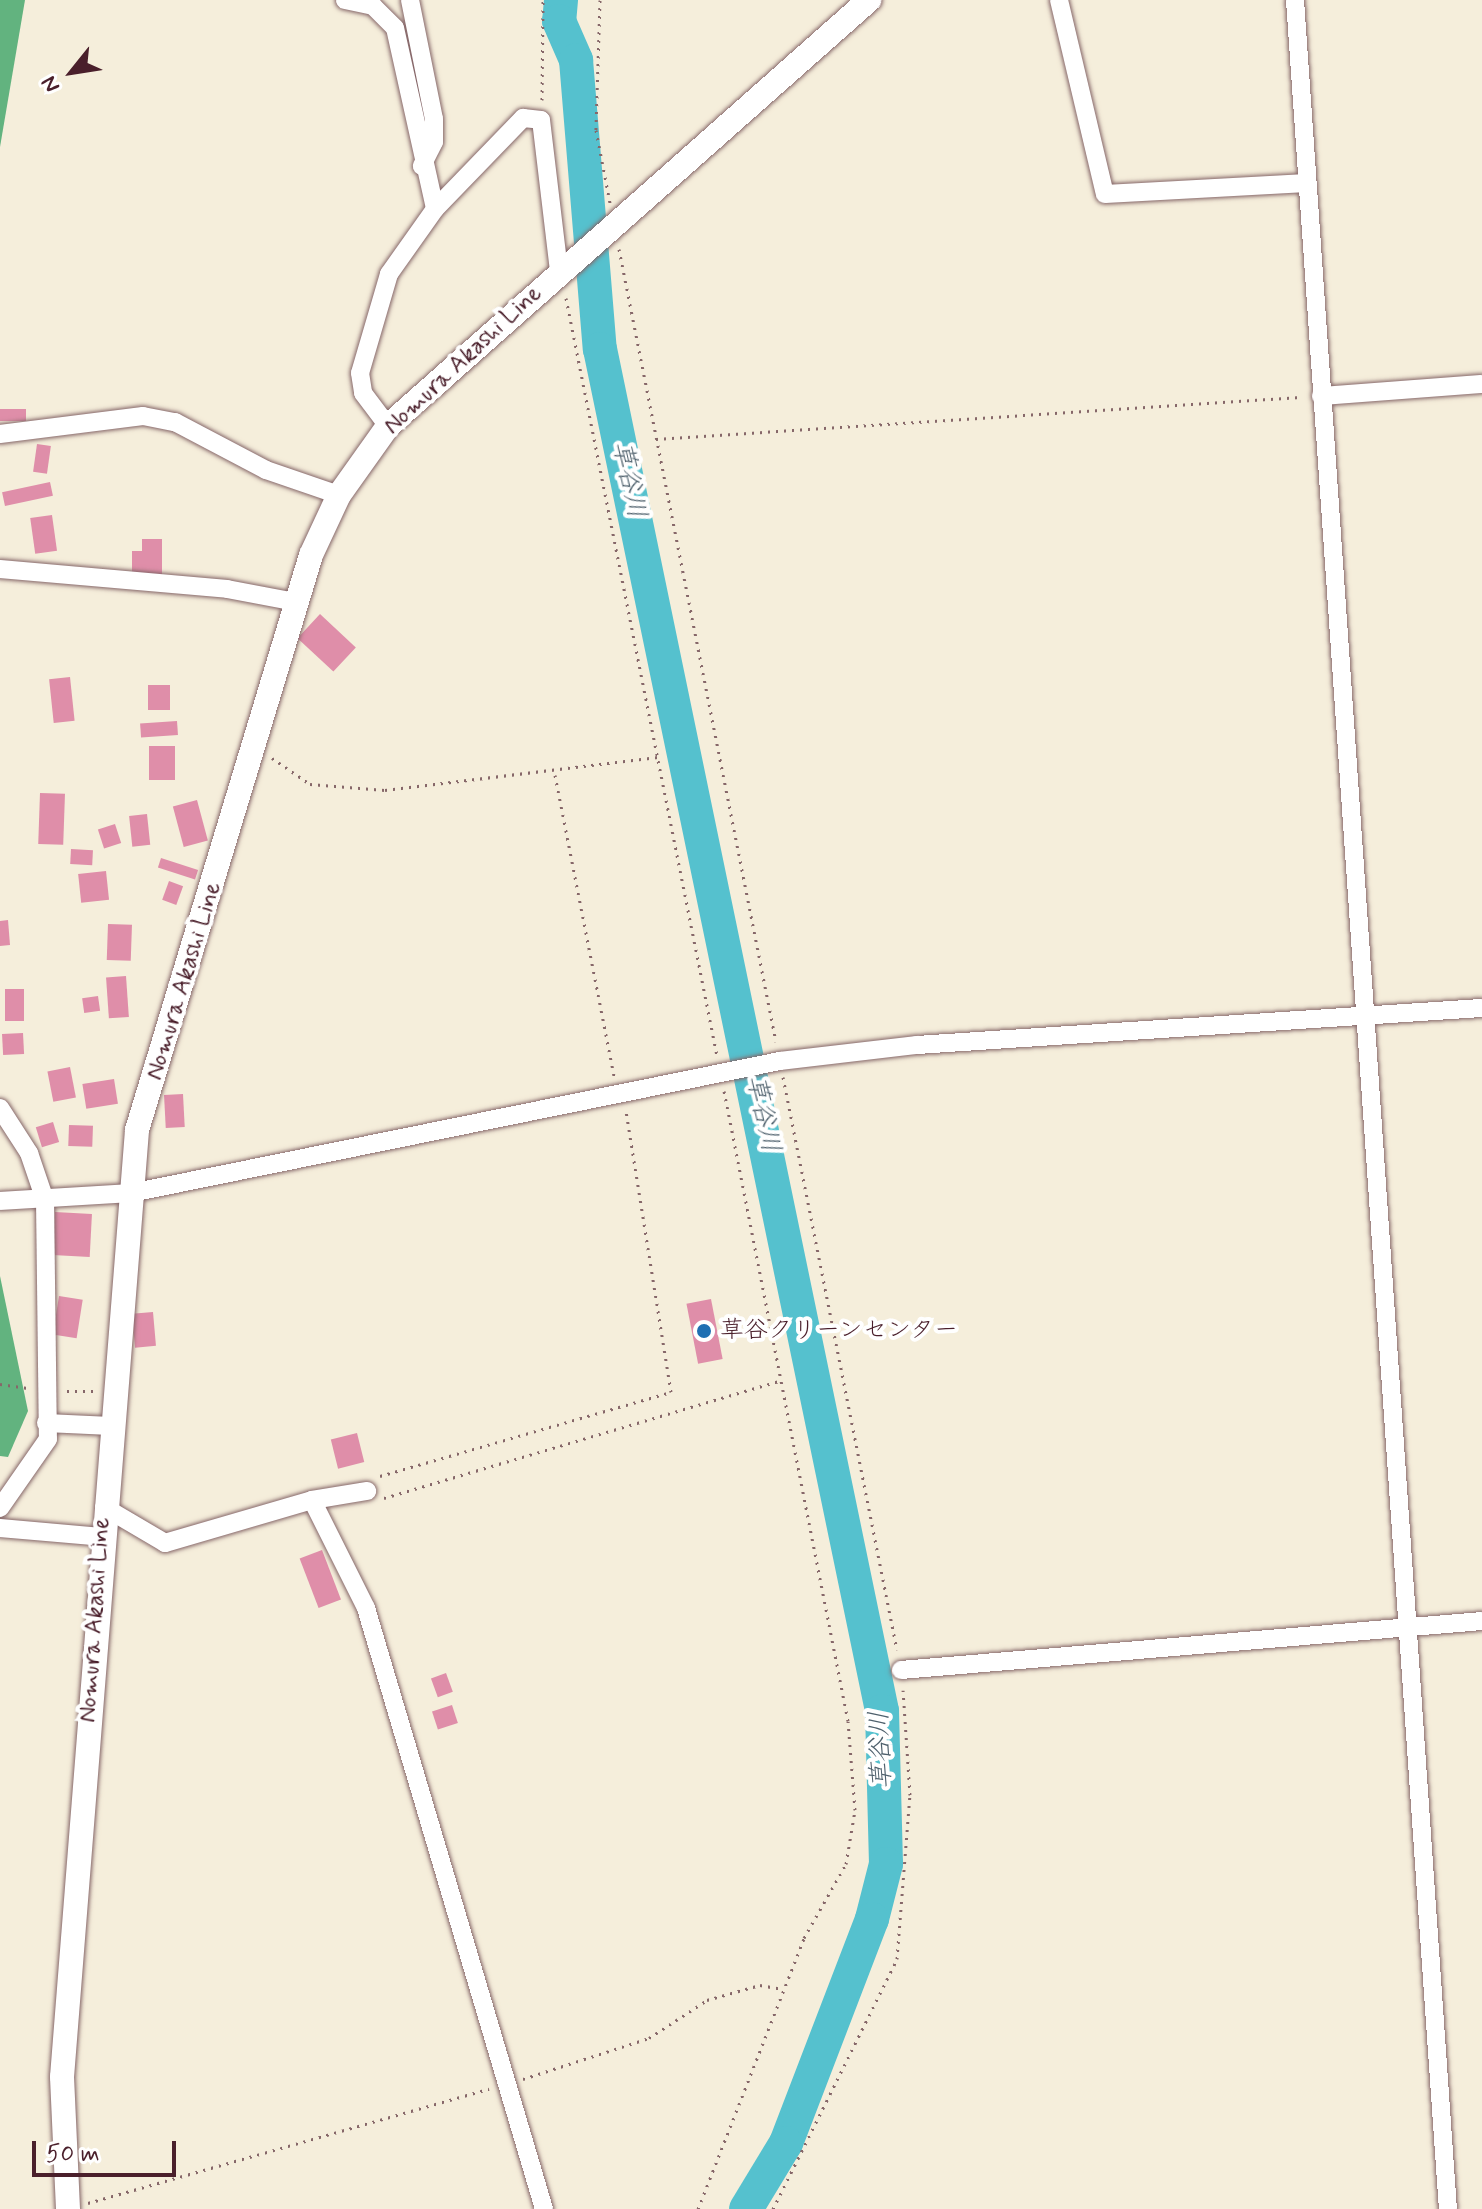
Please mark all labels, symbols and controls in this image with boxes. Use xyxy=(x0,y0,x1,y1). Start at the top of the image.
north arrow xyxy=(32,32,112,112)
text: N xyxy=(35,71,67,97)
street label: Nomura Akashi Line xyxy=(378,280,548,440)
water label: 草谷川 xyxy=(605,439,651,521)
street label: Nomura Akashi Line xyxy=(140,879,228,1083)
water label: 草谷川 xyxy=(739,1073,785,1155)
place label: 草谷クリーンセンター xyxy=(720,1317,960,1345)
marker: 草谷クリーンセンター xyxy=(695,1322,713,1340)
street label: Nomura Akashi Line xyxy=(73,1517,117,1723)
water label: 草谷川 xyxy=(865,1710,899,1790)
scale bar xyxy=(36,2125,180,2175)
text: 50 m xyxy=(46,2139,100,2170)

